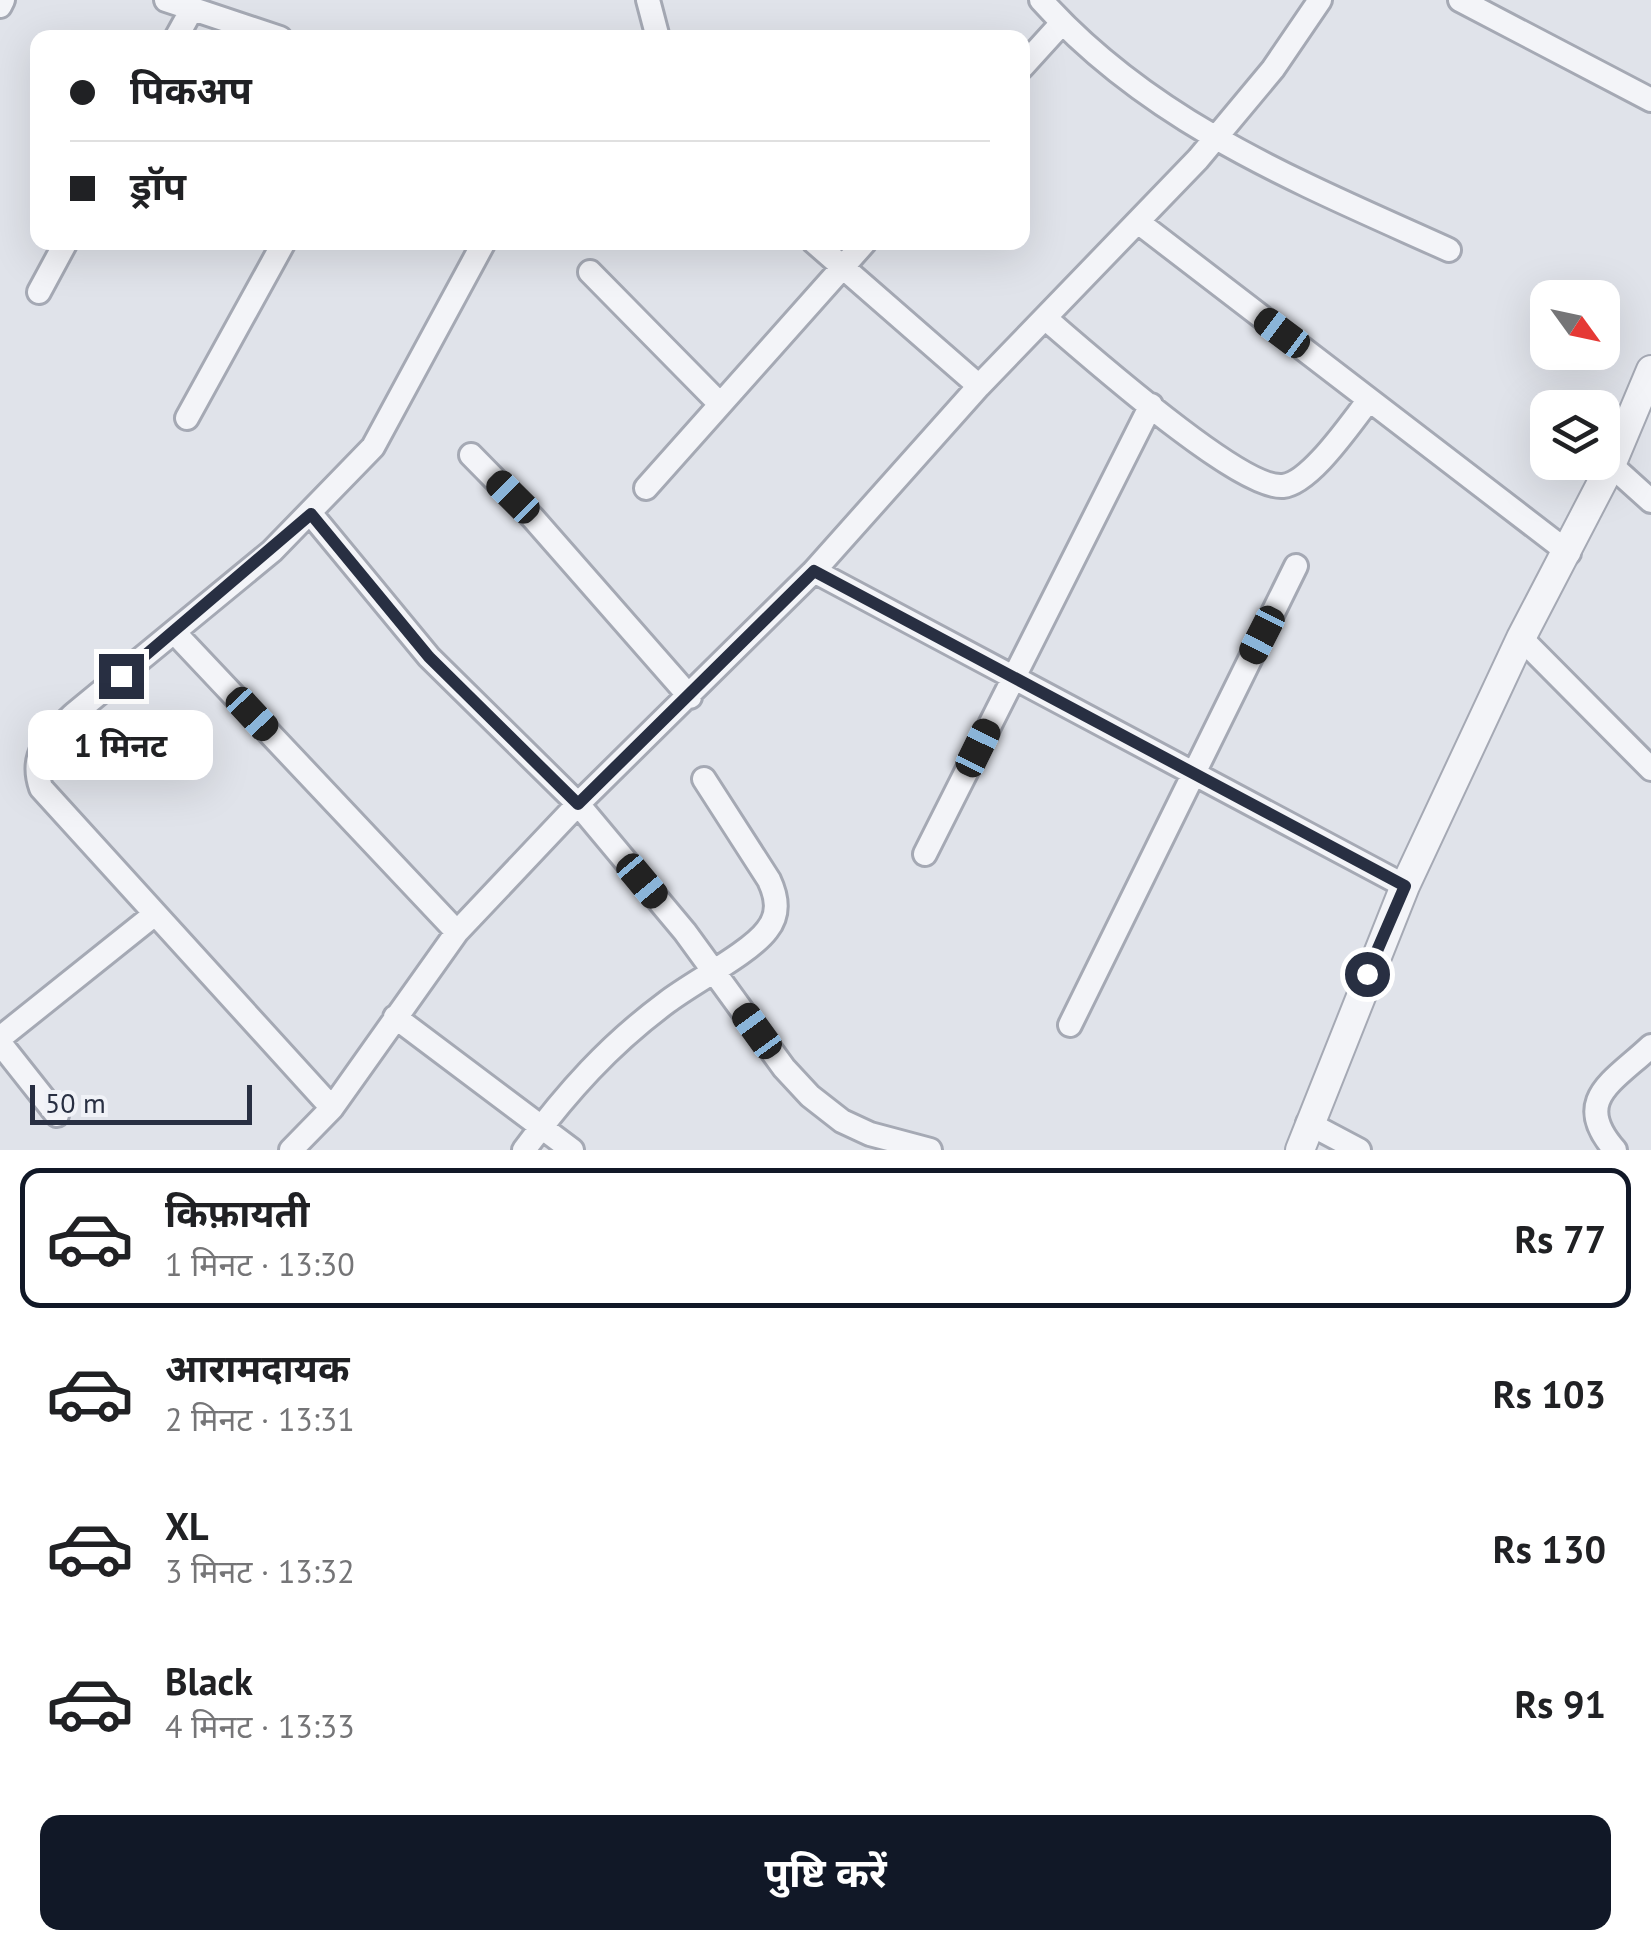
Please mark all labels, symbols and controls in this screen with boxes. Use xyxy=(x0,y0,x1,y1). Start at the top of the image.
text: पिकअप xyxy=(130,65,252,114)
text: ड्रॉप xyxy=(130,161,186,210)
north arrow xyxy=(1530,280,1620,370)
map controls xyxy=(1530,280,1620,480)
car xyxy=(1249,303,1315,363)
button: layers xyxy=(1530,390,1620,480)
car xyxy=(481,465,545,529)
car xyxy=(1235,601,1289,669)
route end xyxy=(99,654,144,699)
car xyxy=(221,682,283,746)
callout: 1 मिनट xyxy=(28,711,214,781)
car xyxy=(951,714,1005,782)
text: 1 मिनट xyxy=(74,724,167,766)
car xyxy=(611,848,673,914)
route start xyxy=(1345,952,1390,997)
car xyxy=(727,998,787,1064)
scale bar xyxy=(30,1080,252,1124)
text: 50 m xyxy=(45,1084,106,1121)
text: किफ़ायती xyxy=(165,1188,309,1237)
icon: car xyxy=(45,1193,135,1283)
text: Rs 77 xyxy=(1514,1214,1606,1263)
text: 1 मिनट · 13:30 xyxy=(165,1243,355,1285)
text: आरामदायक xyxy=(165,1343,349,1392)
icon: car xyxy=(45,1348,135,1438)
text: Rs 103 xyxy=(1493,1369,1606,1418)
text: 2 मिनट · 13:31 xyxy=(165,1398,355,1440)
text: XL xyxy=(165,1501,209,1550)
icon: car xyxy=(45,1503,135,1593)
text: Rs 130 xyxy=(1493,1524,1606,1573)
text: 3 मिनट · 13:32 xyxy=(165,1550,355,1592)
text: Black xyxy=(165,1656,253,1705)
icon: car xyxy=(45,1658,135,1748)
text: Rs 91 xyxy=(1514,1679,1606,1728)
text: 4 मिनट · 13:33 xyxy=(165,1705,355,1747)
button: पुष्टि करें xyxy=(40,1815,1611,1930)

